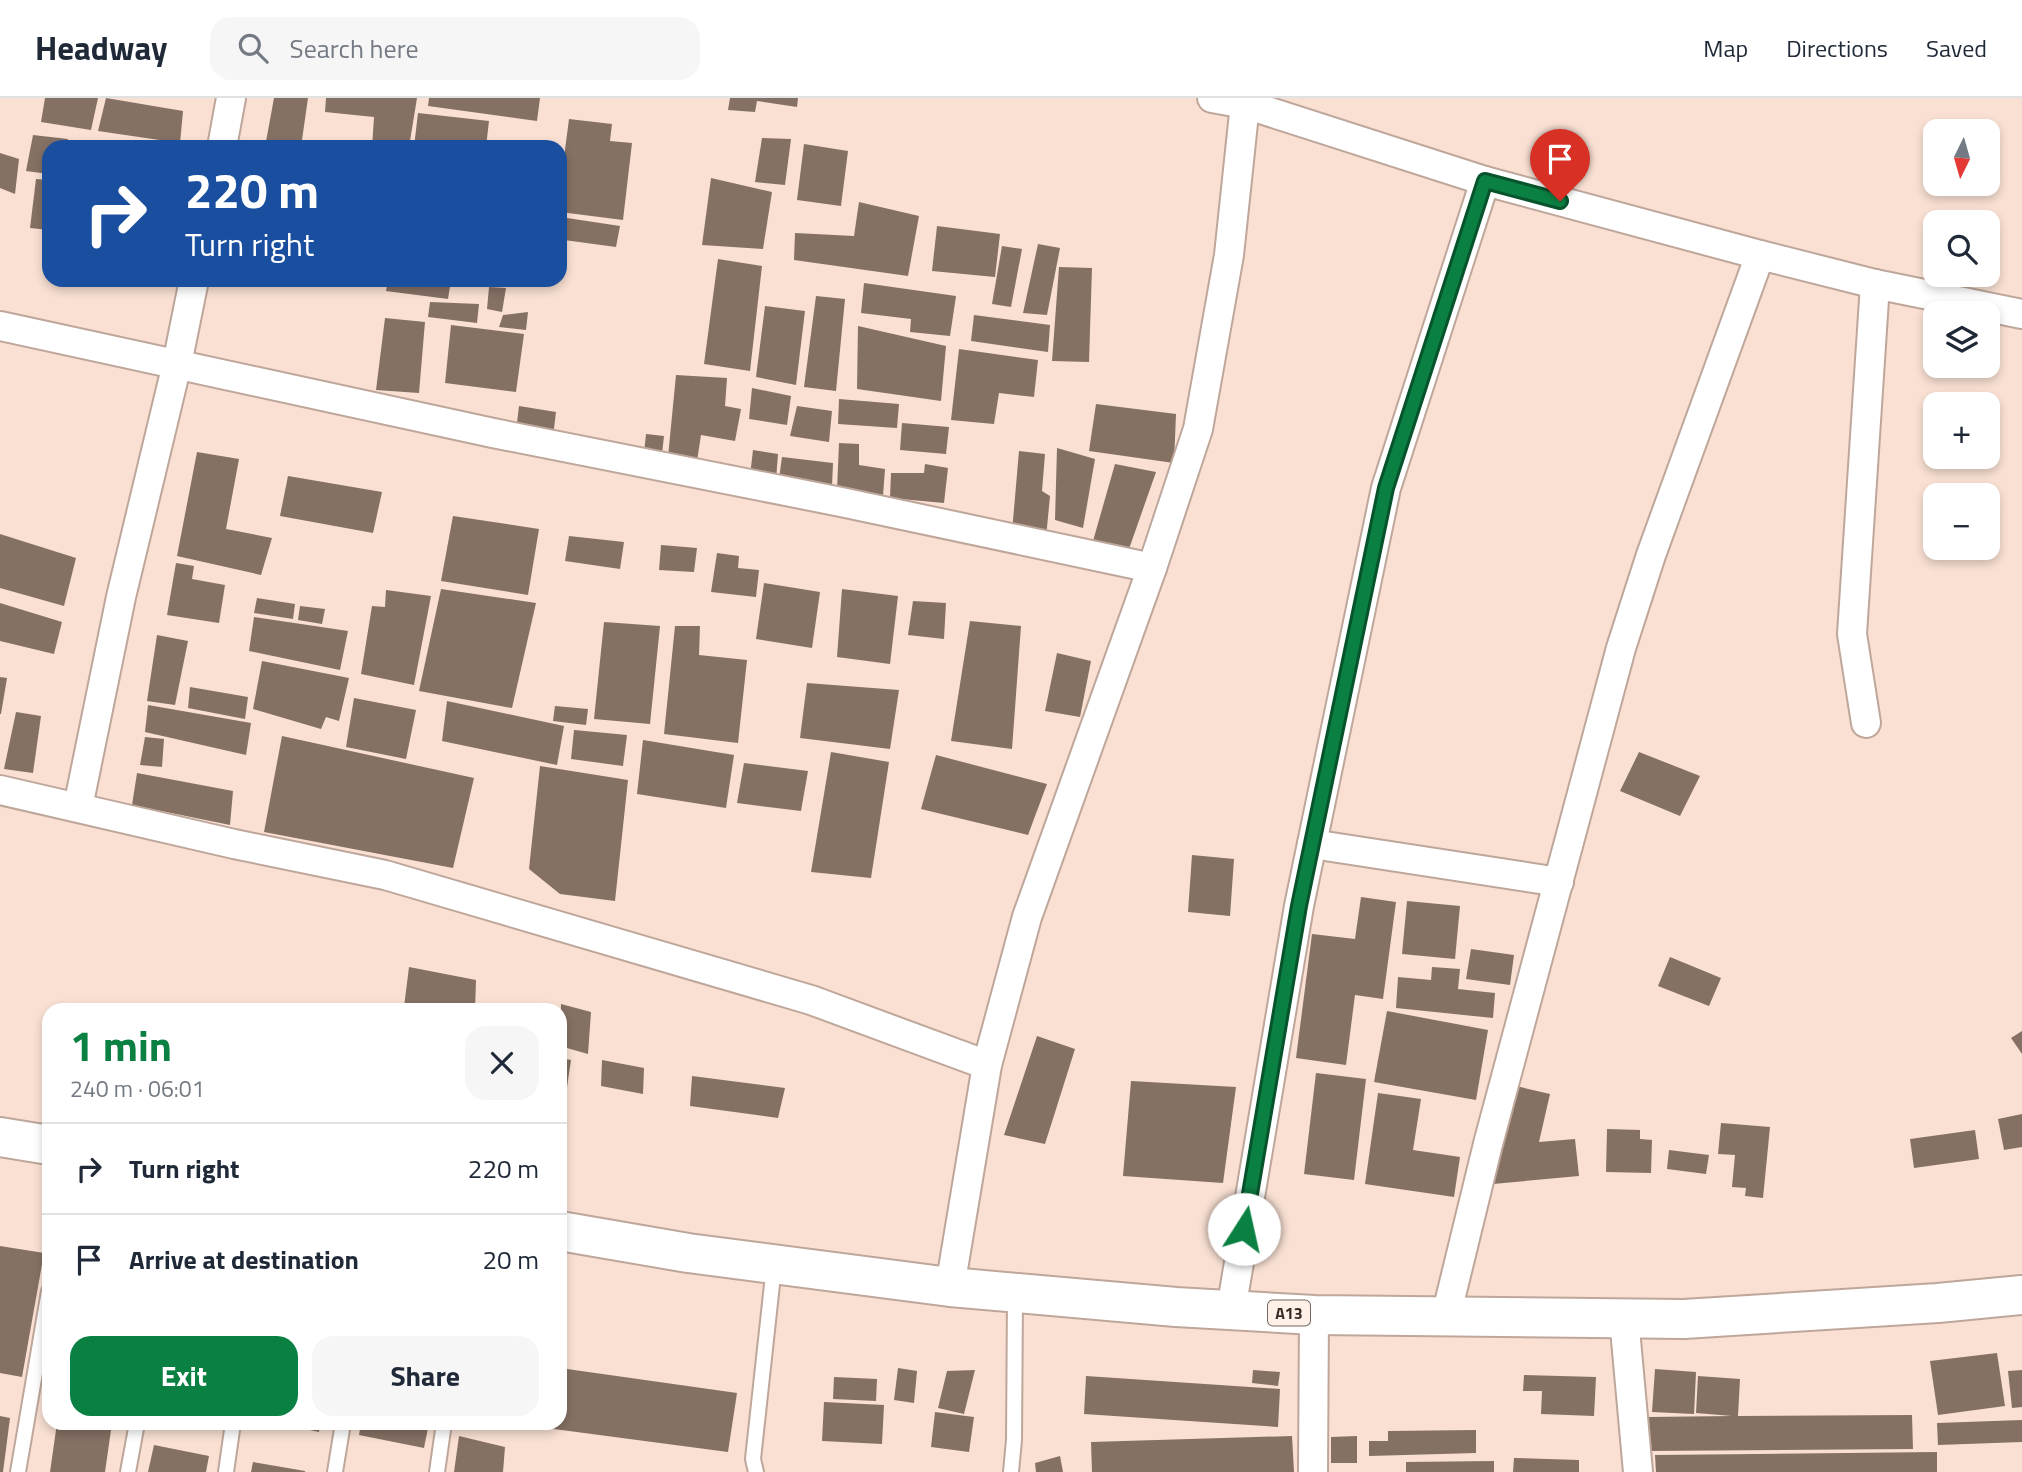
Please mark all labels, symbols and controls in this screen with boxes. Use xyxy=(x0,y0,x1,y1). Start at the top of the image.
search box xyxy=(210,17,700,80)
text: Headway xyxy=(35,23,168,73)
icon: search xyxy=(234,29,272,67)
text: Search here xyxy=(290,29,419,68)
text: Map xyxy=(1703,30,1748,66)
text: Directions xyxy=(1786,30,1888,66)
text: Saved xyxy=(1926,30,1987,66)
north arrow xyxy=(1923,119,2000,196)
map controls xyxy=(1923,119,2000,560)
pin xyxy=(1530,129,1590,201)
icon: arrive xyxy=(1541,140,1579,178)
text: 220 m xyxy=(185,152,319,227)
icon: right xyxy=(70,168,161,259)
button: search xyxy=(1923,210,2000,287)
text: Turn right xyxy=(185,220,314,268)
button: layers xyxy=(1923,301,2000,378)
button: + xyxy=(1923,392,2000,469)
button: − xyxy=(1923,483,2000,560)
text: 1 min xyxy=(70,1013,172,1077)
button: close xyxy=(465,1026,539,1100)
text: 240 m · 06:01 xyxy=(70,1071,205,1106)
text: Turn right xyxy=(129,1149,240,1188)
text: 220 m xyxy=(468,1149,539,1188)
icon: right xyxy=(70,1150,108,1188)
position arrow xyxy=(1207,1192,1281,1266)
text: Arrive at destination xyxy=(129,1240,359,1279)
text: 20 m xyxy=(482,1240,539,1279)
icon: arrive xyxy=(70,1241,108,1279)
road number: A13 xyxy=(1268,1301,1310,1326)
button: Exit xyxy=(70,1336,298,1416)
button: Share xyxy=(312,1336,539,1416)

